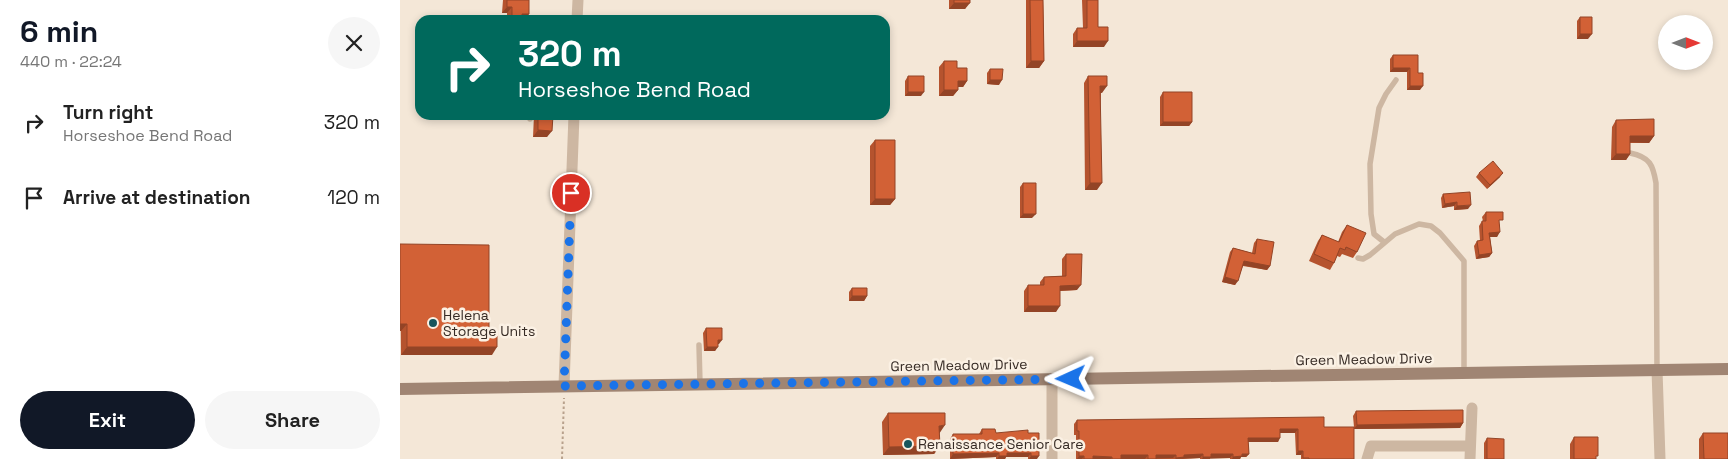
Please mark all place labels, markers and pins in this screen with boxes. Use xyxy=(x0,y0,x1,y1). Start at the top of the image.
pin xyxy=(550,172,592,214)
place label: Helena Storage Units xyxy=(443,306,535,340)
marker: Helena Storage Units xyxy=(427,317,439,329)
place label: Renaissance Senior Care xyxy=(918,435,1084,453)
marker: Renaissance Senior Care xyxy=(902,438,914,450)

